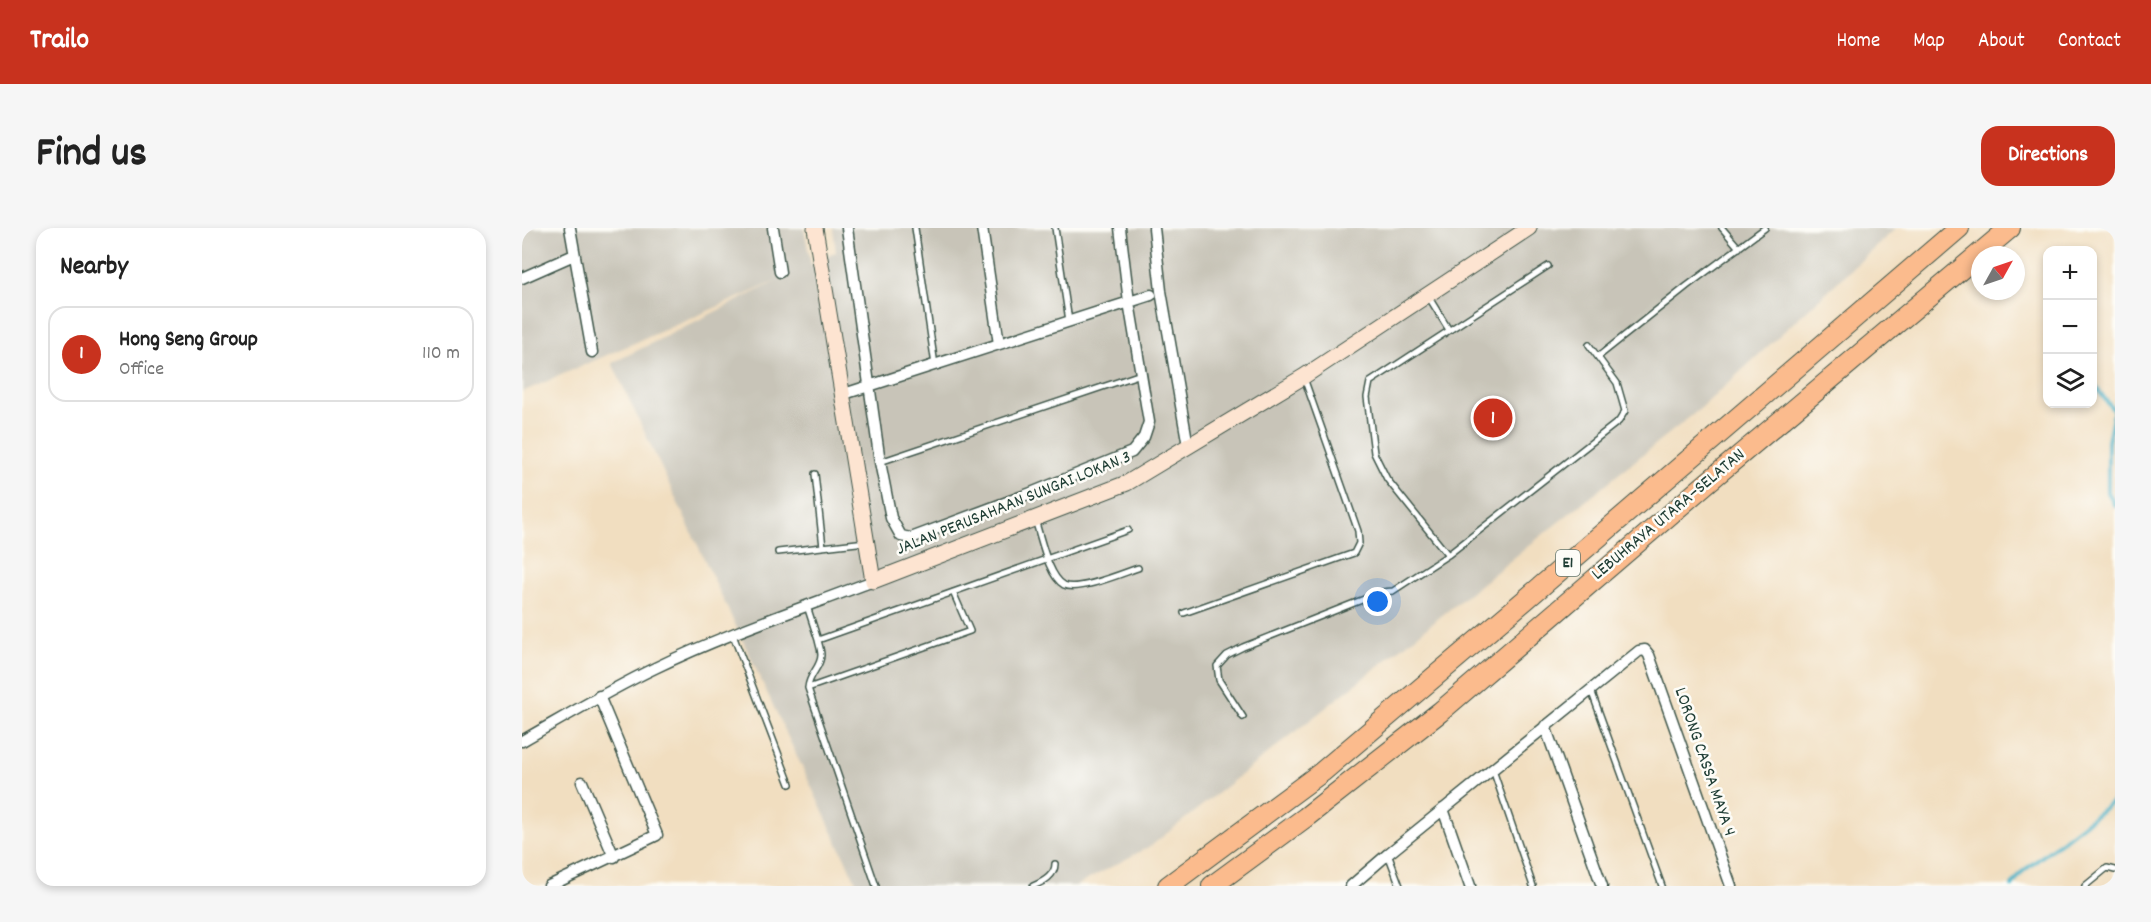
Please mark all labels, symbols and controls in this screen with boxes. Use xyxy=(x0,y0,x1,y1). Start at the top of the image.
text: Trailo xyxy=(30,22,89,62)
text: Home xyxy=(1836,27,1880,57)
text: Map xyxy=(1913,27,1945,57)
text: About xyxy=(1978,27,2025,57)
text: Contact xyxy=(2058,27,2121,57)
text: Find us xyxy=(36,126,147,186)
button: Directions xyxy=(1981,126,2115,186)
north arrow xyxy=(1971,246,2025,300)
map controls xyxy=(2043,246,2097,408)
button: + xyxy=(2043,246,2097,300)
text: Nearby xyxy=(60,249,128,286)
button: − xyxy=(2043,300,2097,354)
text: Hong Seng Group xyxy=(119,325,258,356)
text: 1 xyxy=(79,340,84,368)
text: 110 m xyxy=(422,340,460,368)
button: layers xyxy=(2043,354,2097,408)
text: Office xyxy=(119,356,164,384)
pin: 1 xyxy=(1474,396,1512,441)
street label: LEBUHRAYA UTARA–SELATAN xyxy=(1587,443,1751,587)
street label: JALAN PERUSAHAAN SUNGAI LOKAN 3 xyxy=(893,445,1135,563)
road number: E1 xyxy=(1556,550,1580,576)
your location xyxy=(1363,587,1392,616)
street label: LORONG CASSA MAYA 4 xyxy=(1667,684,1741,840)

